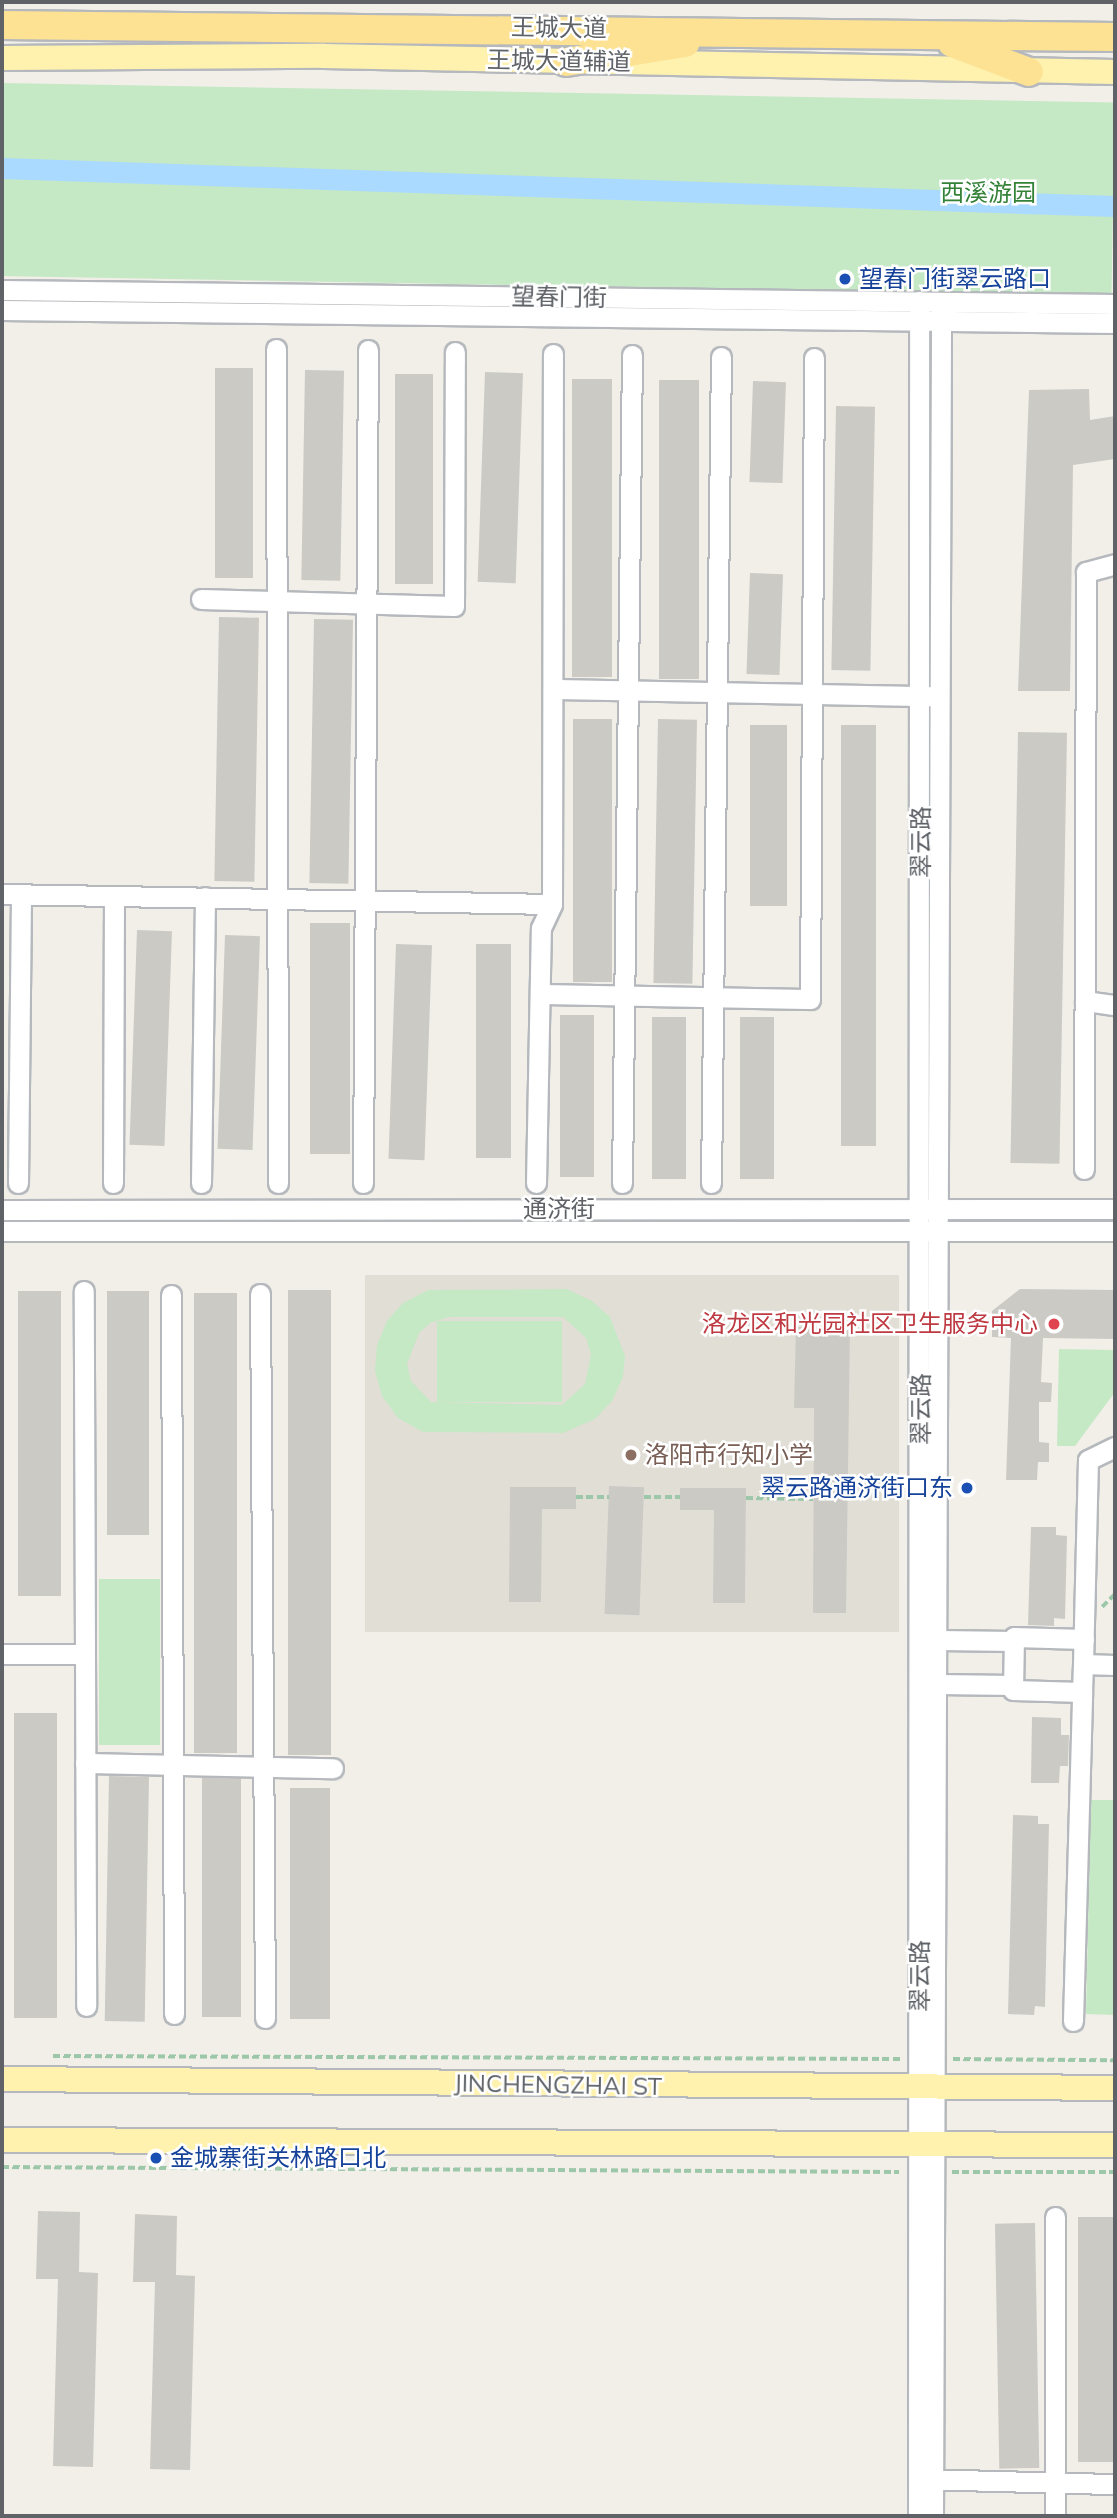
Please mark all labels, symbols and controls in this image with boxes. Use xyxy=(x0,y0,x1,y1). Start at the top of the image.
street label: 王城大道 xyxy=(511,13,607,43)
street label: 王城大道辅道 xyxy=(487,45,631,77)
park label: 西溪游园 xyxy=(940,179,1036,207)
place label: 望春门街翠云路口 xyxy=(859,265,1051,293)
marker: 望春门街翠云路口 xyxy=(837,271,853,287)
street label: 望春门街 xyxy=(511,282,607,312)
street label: 翠云路 xyxy=(907,806,935,878)
street label: 通济街 xyxy=(523,1195,595,1223)
place label: 洛龙区和光园社区卫生服务中心 xyxy=(702,1310,1038,1338)
marker: 洛龙区和光园社区卫生服务中心 xyxy=(1044,1314,1064,1334)
street label: 翠云路 xyxy=(907,1373,935,1445)
place label: 洛阳市行知小学 xyxy=(645,1441,813,1469)
marker: 洛阳市行知小学 xyxy=(623,1447,639,1463)
place label: 翠云路通济街口东 xyxy=(761,1474,953,1502)
marker: 翠云路通济街口东 xyxy=(959,1480,975,1496)
street label: 翠云路 xyxy=(906,1940,934,2012)
street label: JINCHENGZHAI ST xyxy=(454,2069,662,2101)
place label: 金城寨街关林路口北 xyxy=(170,2144,386,2172)
marker: 金城寨街关林路口北 xyxy=(148,2150,164,2166)

